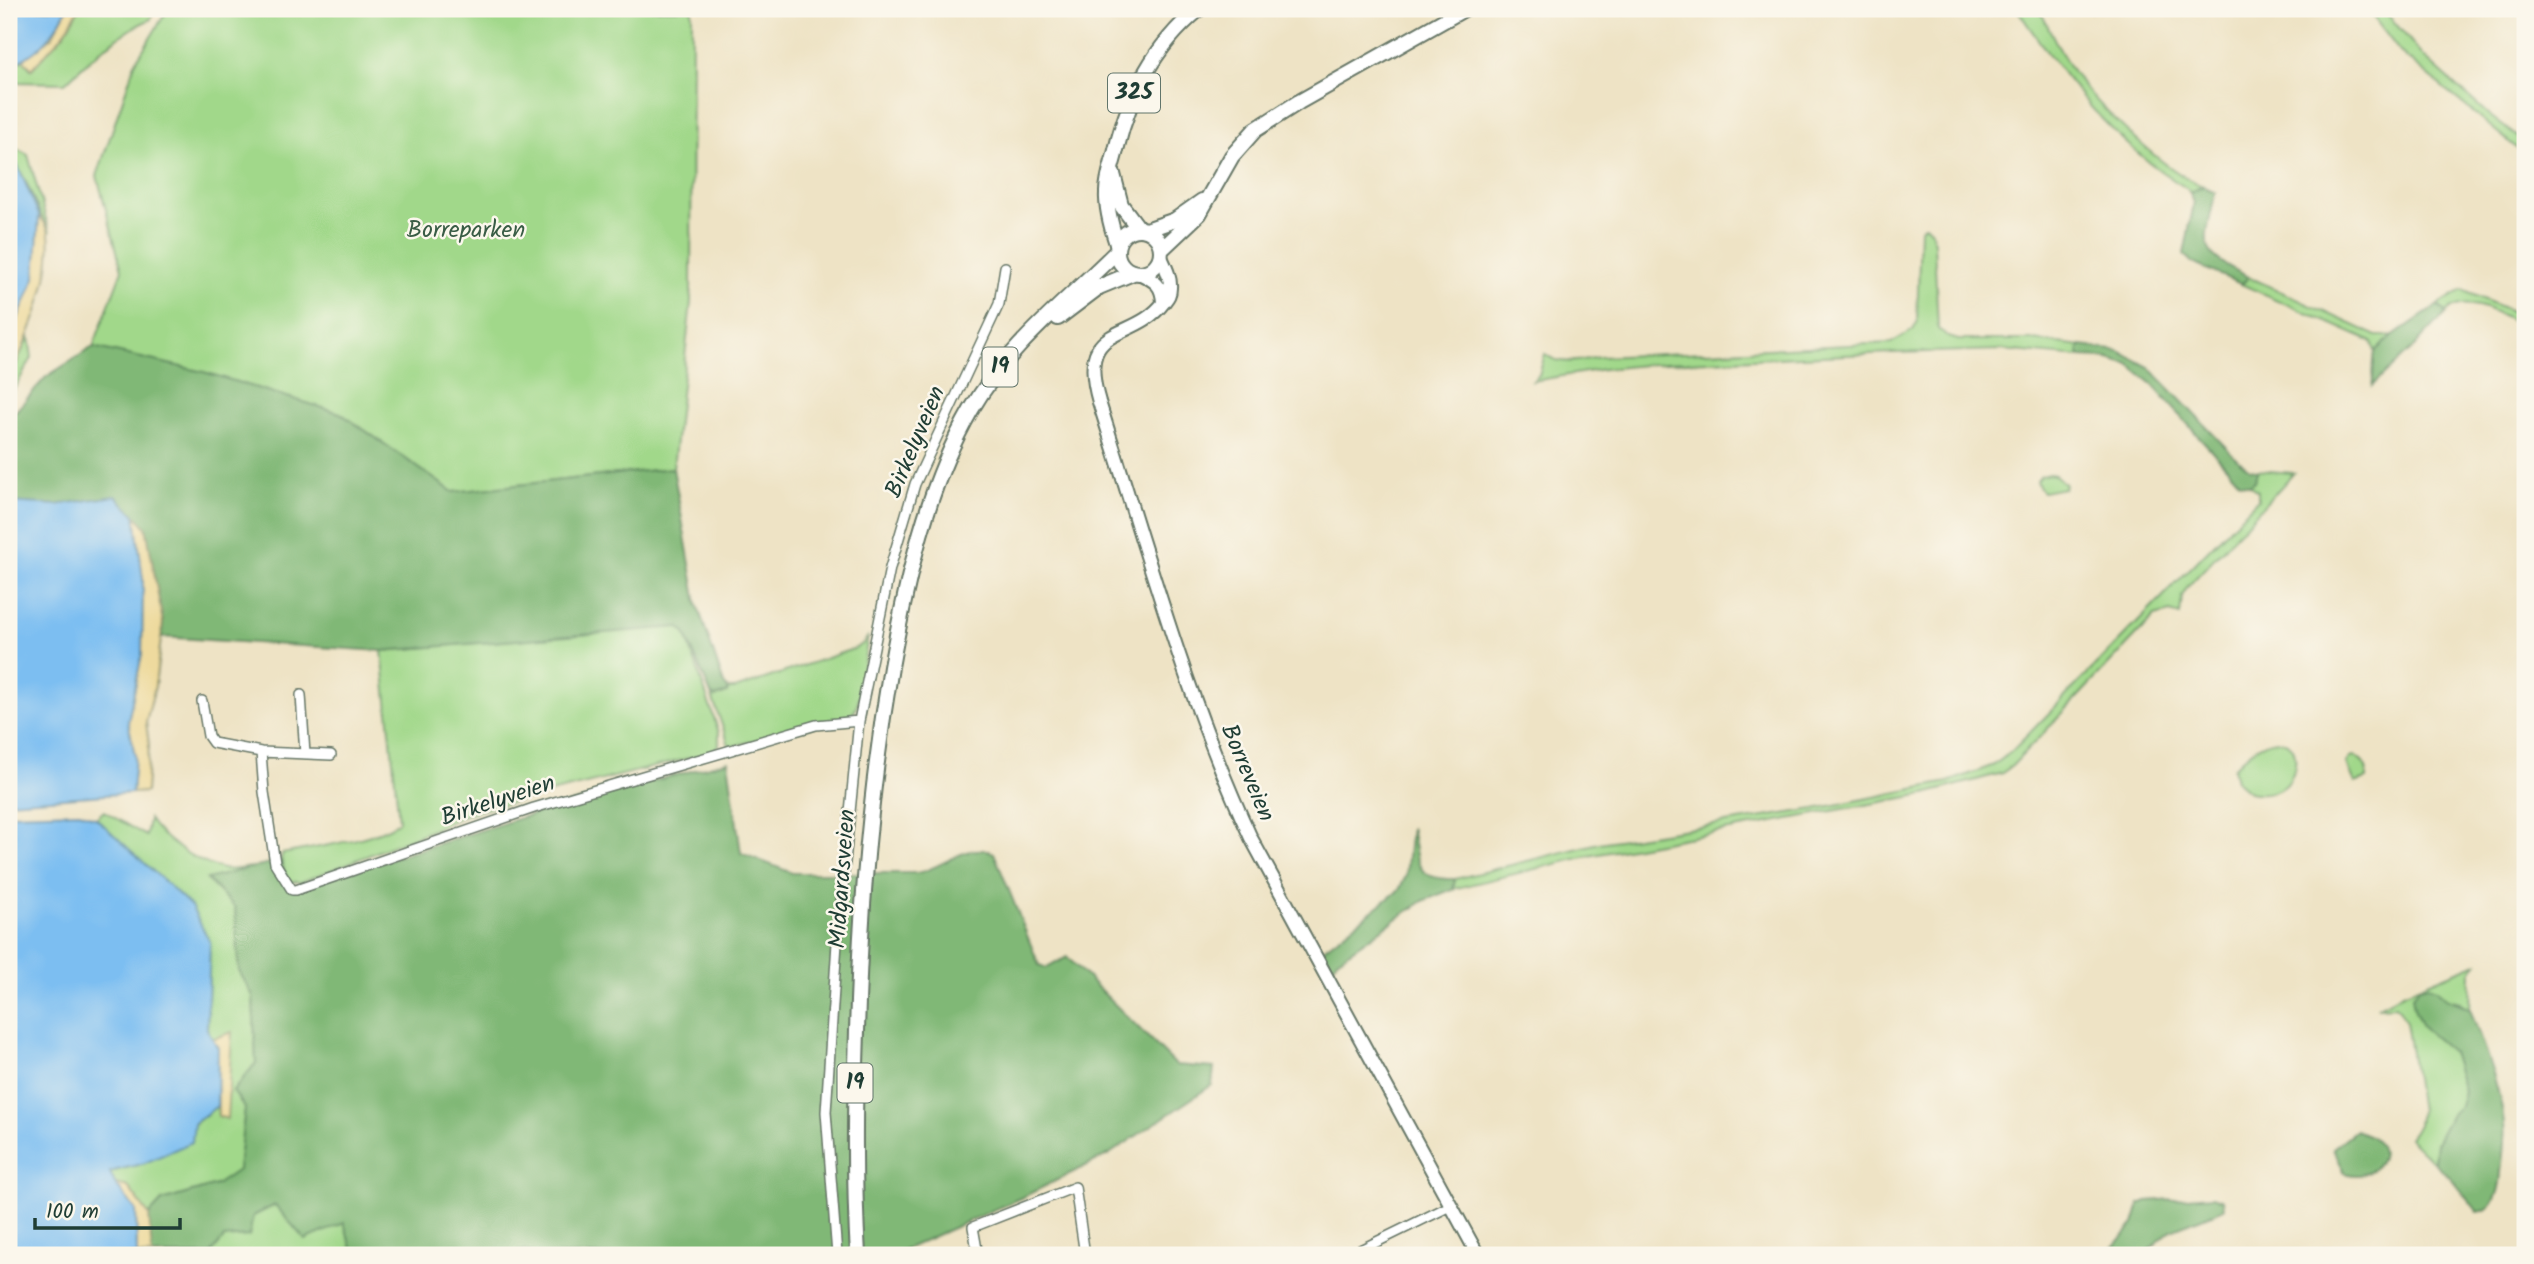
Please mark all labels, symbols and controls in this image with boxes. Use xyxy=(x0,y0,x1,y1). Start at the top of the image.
road number: 325 xyxy=(1108,74,1160,113)
park label: Borreparken xyxy=(407,211,525,250)
road number: 19 xyxy=(982,348,1018,386)
street label: Birkelyveien xyxy=(875,380,957,504)
street label: Borreveien xyxy=(1209,718,1285,828)
street label: Birkelyveien xyxy=(436,764,560,838)
street label: Midgardsveien xyxy=(819,808,867,950)
road number: 19 xyxy=(838,1064,872,1102)
scale bar xyxy=(35,1187,180,1231)
text: 100 m xyxy=(46,1196,99,1229)

